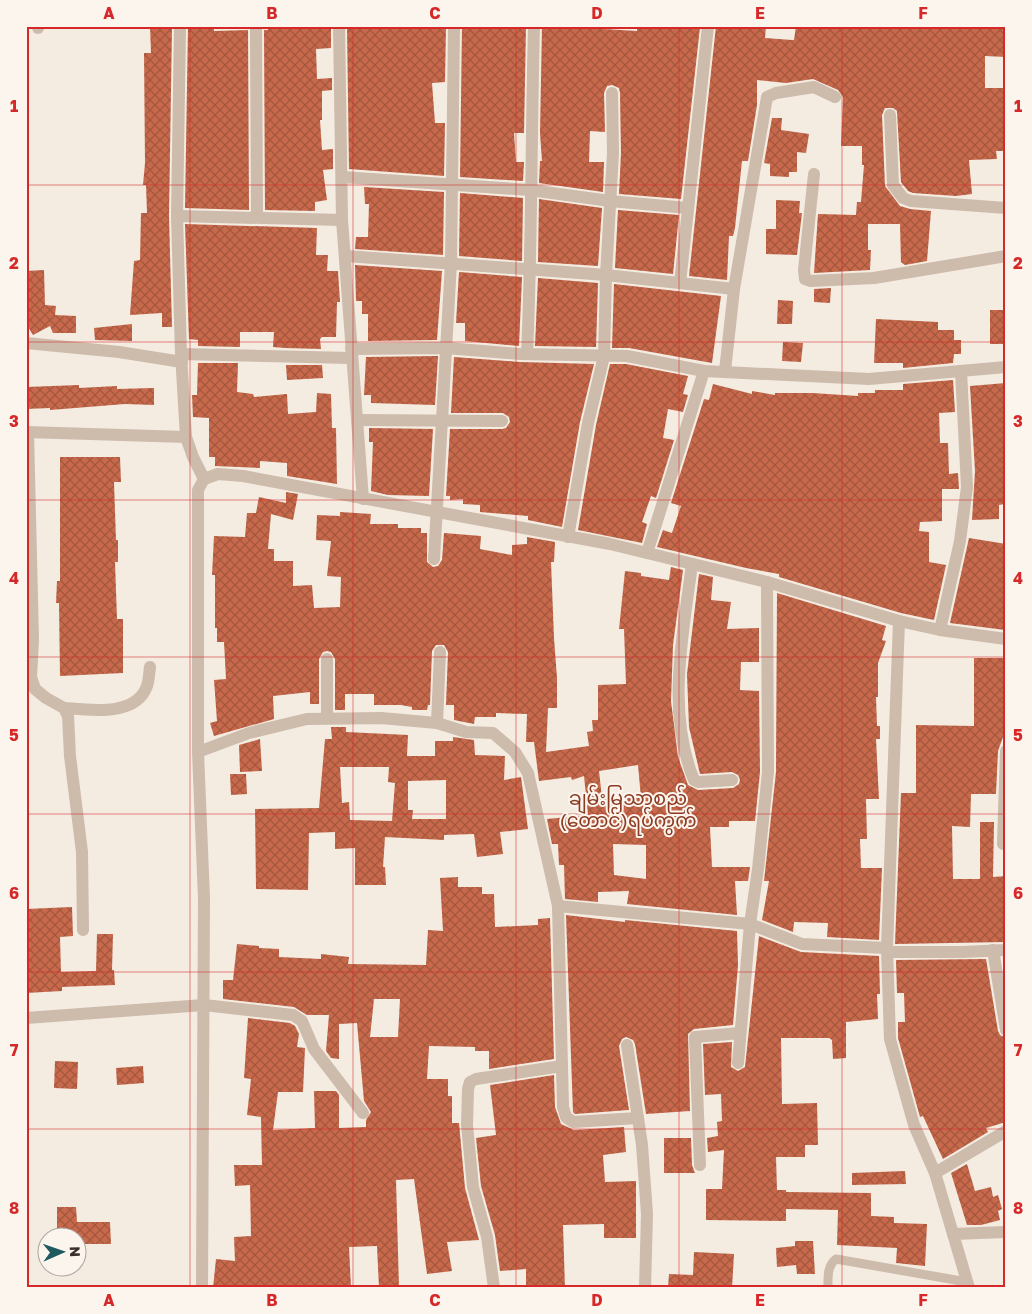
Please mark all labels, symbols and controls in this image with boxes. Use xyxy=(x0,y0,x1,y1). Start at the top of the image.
text: A xyxy=(103,3,115,23)
text: B xyxy=(266,3,278,23)
text: C xyxy=(429,3,441,23)
text: D xyxy=(591,3,603,23)
text: E xyxy=(755,3,765,23)
text: F xyxy=(918,3,928,23)
text: 1 xyxy=(10,96,18,116)
text: 1 xyxy=(1014,96,1022,116)
text: 2 xyxy=(9,253,19,273)
text: 2 xyxy=(1013,253,1023,273)
text: 3 xyxy=(9,411,19,431)
text: 3 xyxy=(1013,411,1023,431)
text: 4 xyxy=(9,568,19,588)
text: 4 xyxy=(1013,568,1023,588)
text: 5 xyxy=(9,725,19,745)
text: 5 xyxy=(1013,725,1023,745)
district label: ချမ်းမြသာစည် (တောင်)ရပ်ကွက် xyxy=(559,784,697,836)
text: 6 xyxy=(9,883,19,903)
text: 6 xyxy=(1013,883,1023,903)
text: 7 xyxy=(10,1040,19,1060)
text: 7 xyxy=(1014,1040,1023,1060)
text: 8 xyxy=(9,1198,19,1218)
text: 8 xyxy=(1013,1198,1023,1218)
north arrow xyxy=(38,1226,88,1276)
text: N xyxy=(67,1246,84,1257)
text: A xyxy=(103,1290,115,1310)
text: B xyxy=(266,1290,278,1310)
text: C xyxy=(429,1290,441,1310)
text: D xyxy=(591,1290,603,1310)
text: E xyxy=(755,1290,765,1310)
text: F xyxy=(918,1290,928,1310)

